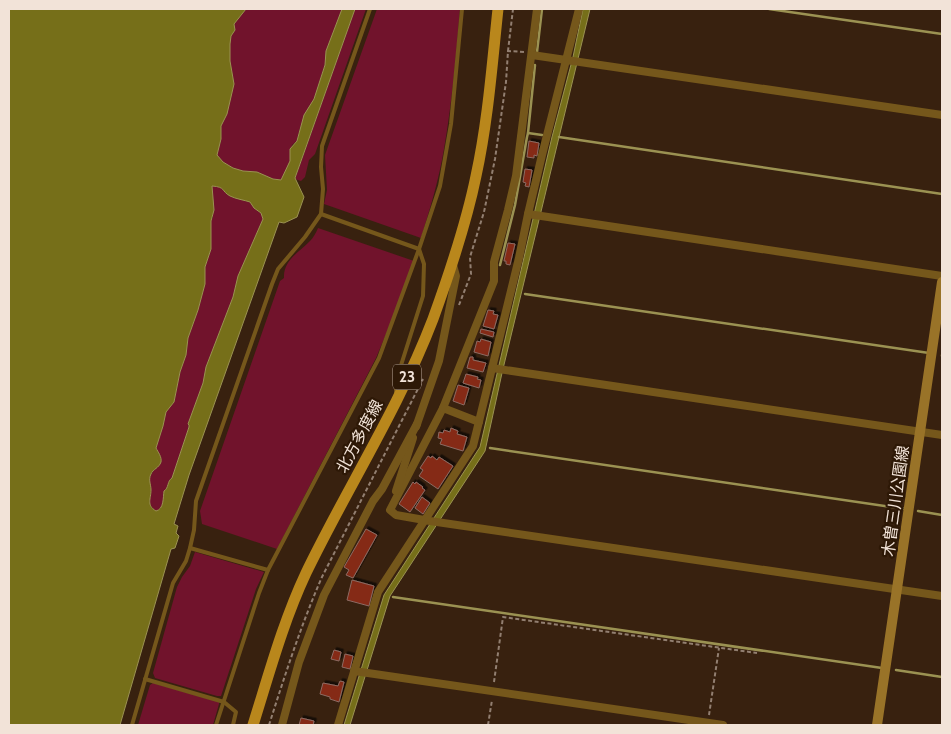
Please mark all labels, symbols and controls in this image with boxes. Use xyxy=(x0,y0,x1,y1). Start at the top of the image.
road number: 23 xyxy=(393,364,421,390)
street label: 北方多度線 xyxy=(332,396,387,476)
street label: 木曽三川公園線 xyxy=(878,444,913,558)

